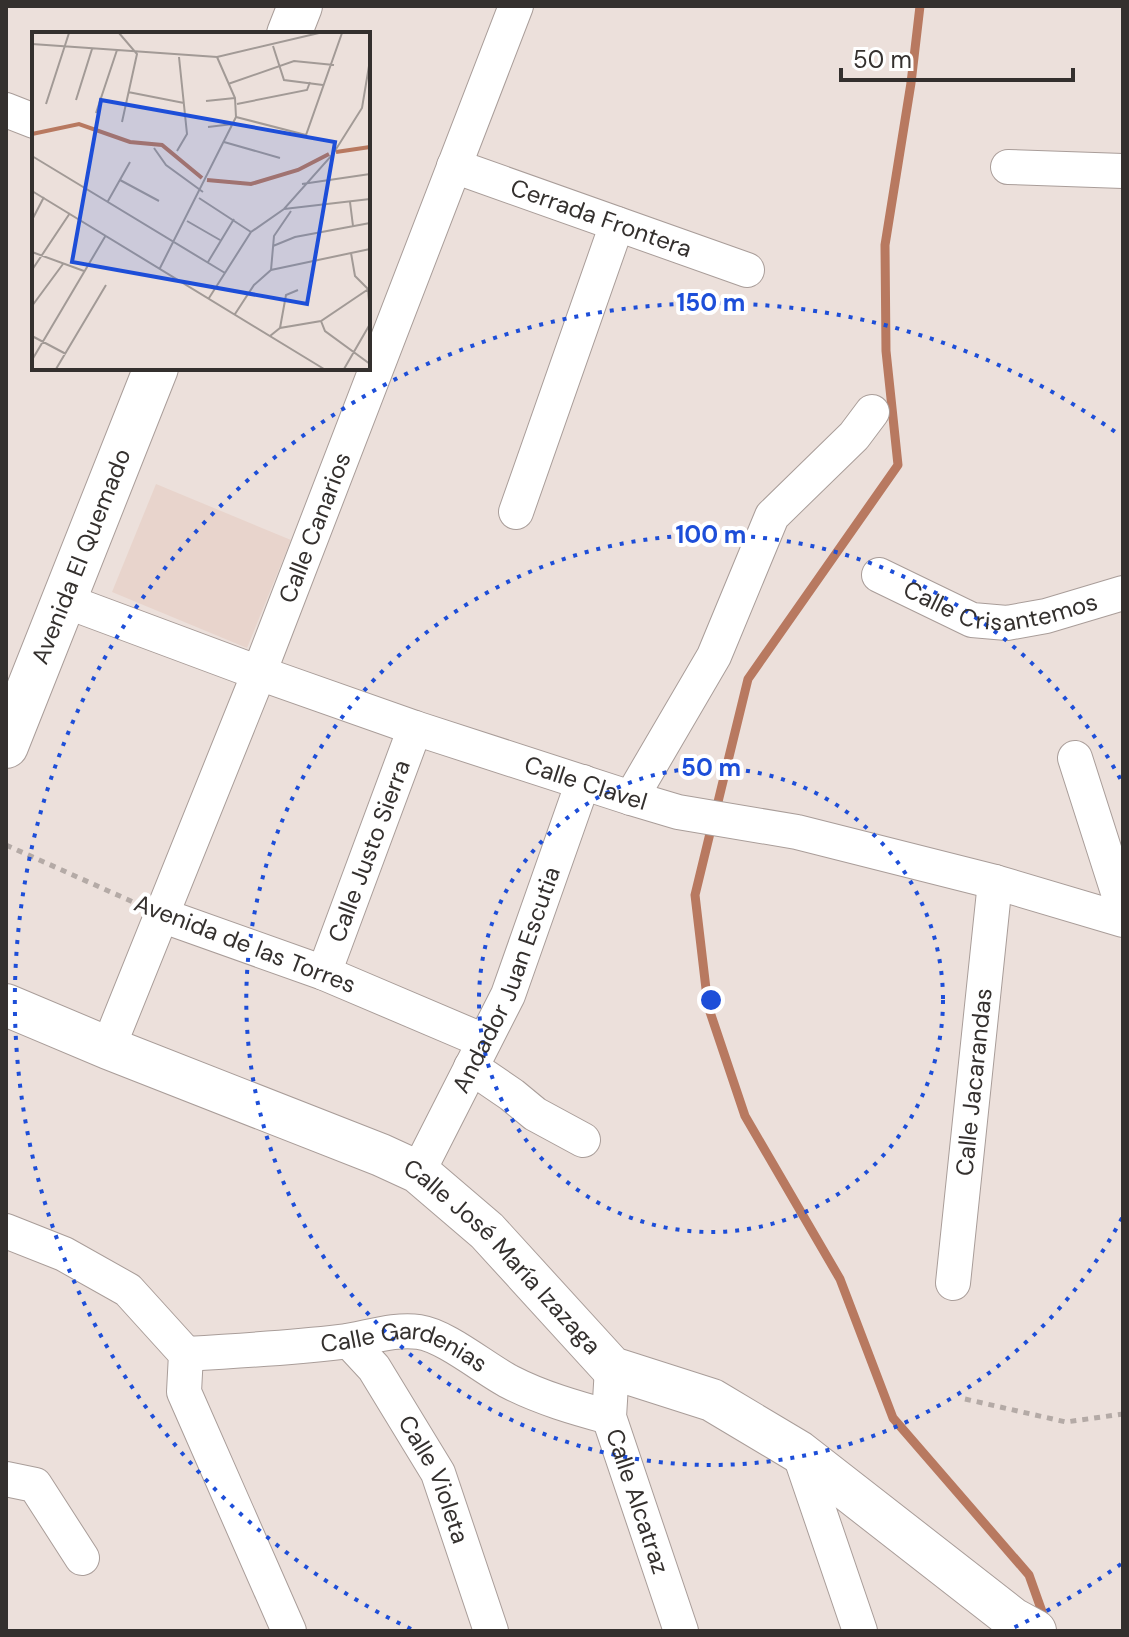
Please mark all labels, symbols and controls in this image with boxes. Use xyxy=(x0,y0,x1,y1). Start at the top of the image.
inset map xyxy=(32,32,370,370)
scale bar xyxy=(841,32,1073,82)
text: 50 m xyxy=(853,44,912,75)
street label: Cerrada Frontera xyxy=(506,171,696,264)
text: 150 m xyxy=(677,287,745,318)
street label: Avenida El Quemado xyxy=(24,444,138,669)
street label: Calle Canarios xyxy=(271,448,358,607)
text: 100 m xyxy=(676,519,746,550)
street label: Calle Crisantemos xyxy=(898,573,1101,639)
street label: Calle Clavel xyxy=(521,748,651,817)
text: 50 m xyxy=(681,752,741,783)
street label: Calle Justo Sierra xyxy=(321,755,417,946)
street label: Andador Juan Escutia xyxy=(445,862,567,1098)
street label: Avenida de las Torres xyxy=(130,887,360,1000)
centre of rings xyxy=(697,986,725,1014)
street label: Calle Jacarandas xyxy=(948,987,999,1178)
street label: Calle José María Izazaga xyxy=(399,1152,608,1361)
street label: Calle Gardenias xyxy=(319,1315,494,1379)
street label: Calle Violeta xyxy=(391,1409,476,1547)
street label: Calle Alcatraz xyxy=(599,1425,677,1578)

